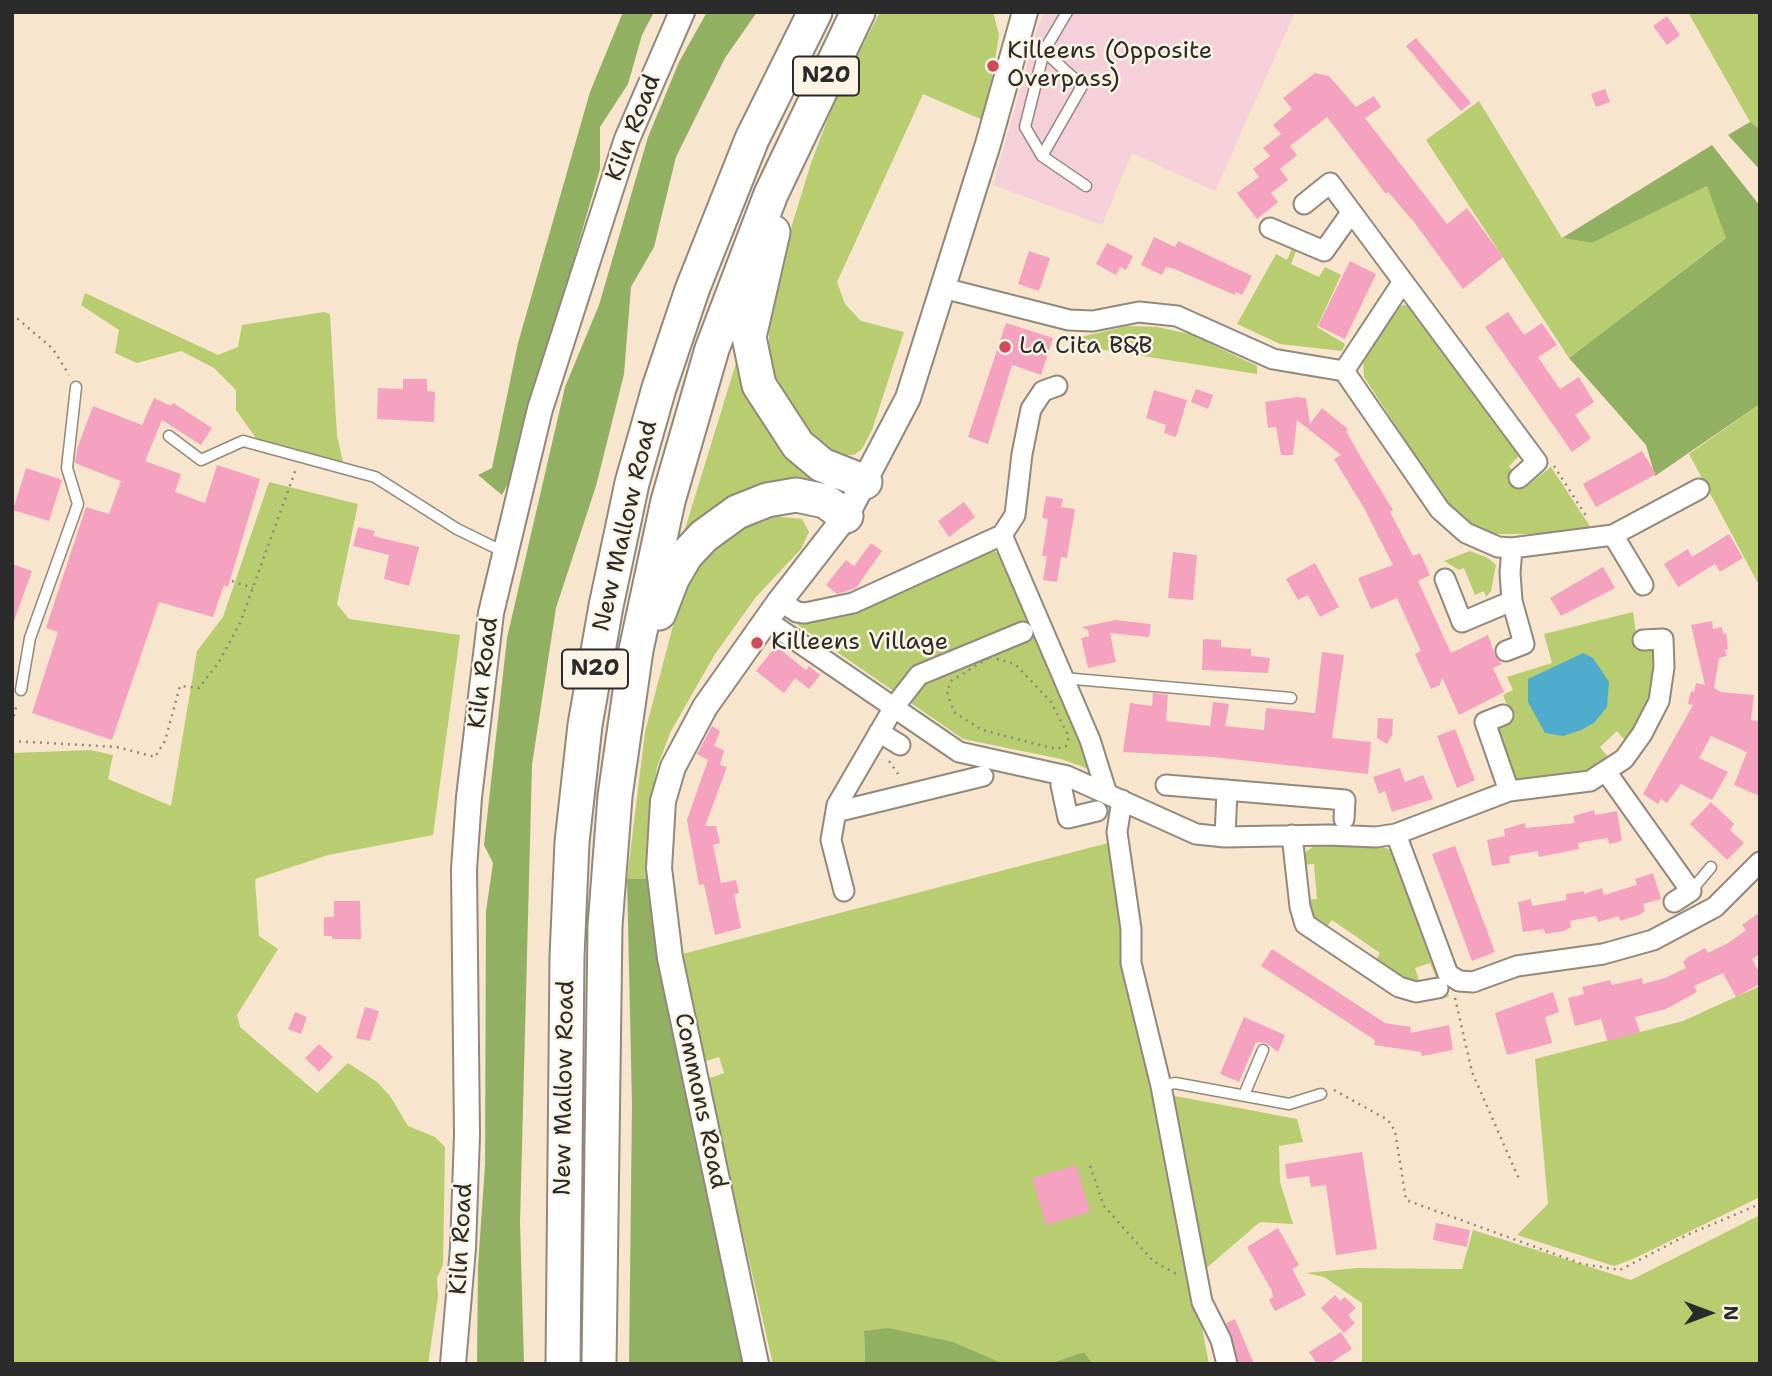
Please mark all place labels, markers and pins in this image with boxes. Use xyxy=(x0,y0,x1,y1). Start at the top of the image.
place label: Killeens (Opposite Overpass) xyxy=(1007,38,1212,94)
marker: Killeens (Opposite Overpass) xyxy=(985,58,1001,74)
place label: La Cita B&B xyxy=(1019,333,1152,361)
marker: La Cita B&B xyxy=(997,339,1013,355)
place label: Killeens Village xyxy=(771,629,948,657)
marker: Killeens Village xyxy=(749,635,765,651)

